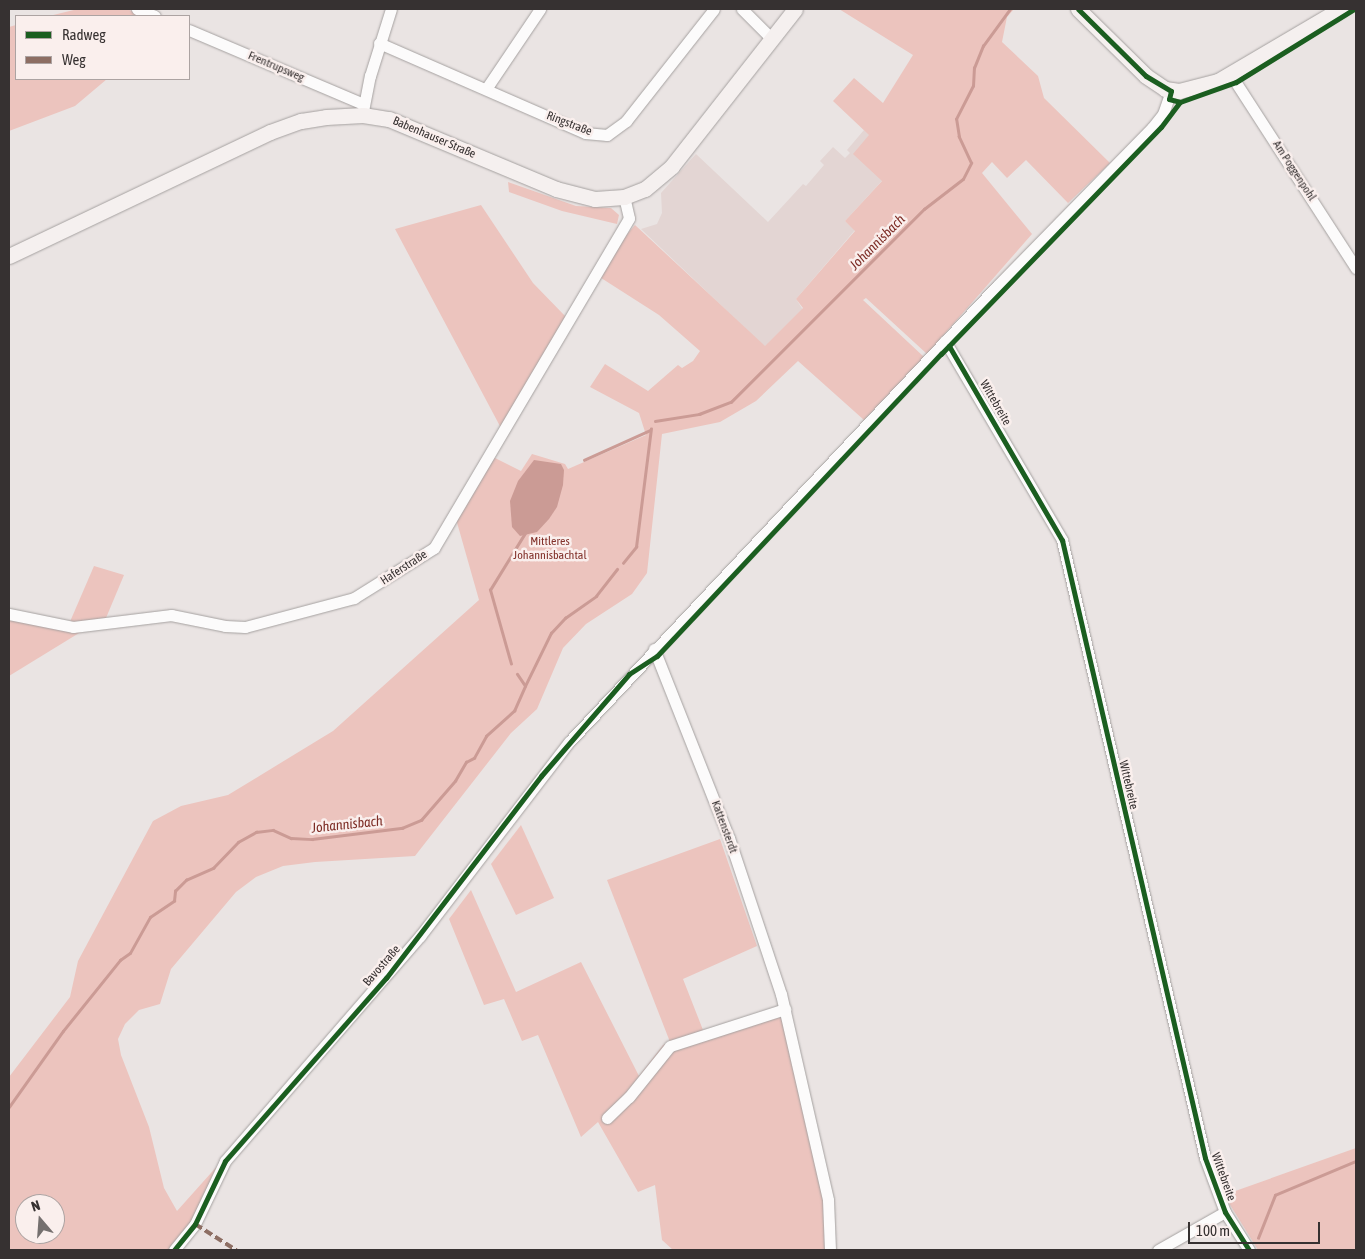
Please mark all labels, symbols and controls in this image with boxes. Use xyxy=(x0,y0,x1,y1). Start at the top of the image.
legend xyxy=(15,15,190,80)
text: Radweg xyxy=(62,26,106,43)
street label: Frentrupsweg xyxy=(246,49,306,85)
text: Weg xyxy=(62,51,86,68)
street label: Ringstraße xyxy=(544,109,594,139)
street label: Babenhauser Straße xyxy=(390,114,478,162)
street label: Am Poggenpohl xyxy=(1269,138,1319,204)
water label: Johannisbach xyxy=(846,211,908,273)
street label: Wittebreite xyxy=(976,378,1014,428)
park label: Mittleres Johannisbachtal xyxy=(513,535,587,563)
street label: Haferstraße xyxy=(378,548,430,588)
street label: Wittebreite xyxy=(1115,759,1141,811)
street label: Kattensterdt xyxy=(708,799,740,855)
water label: Johannisbach xyxy=(311,812,383,836)
street label: Bavostraße xyxy=(360,943,404,989)
street label: Wittebreite xyxy=(1208,1151,1238,1203)
north arrow xyxy=(15,1194,65,1244)
text: N xyxy=(29,1197,42,1215)
scale bar xyxy=(1190,1212,1322,1244)
text: 100 m xyxy=(1196,1222,1230,1239)

